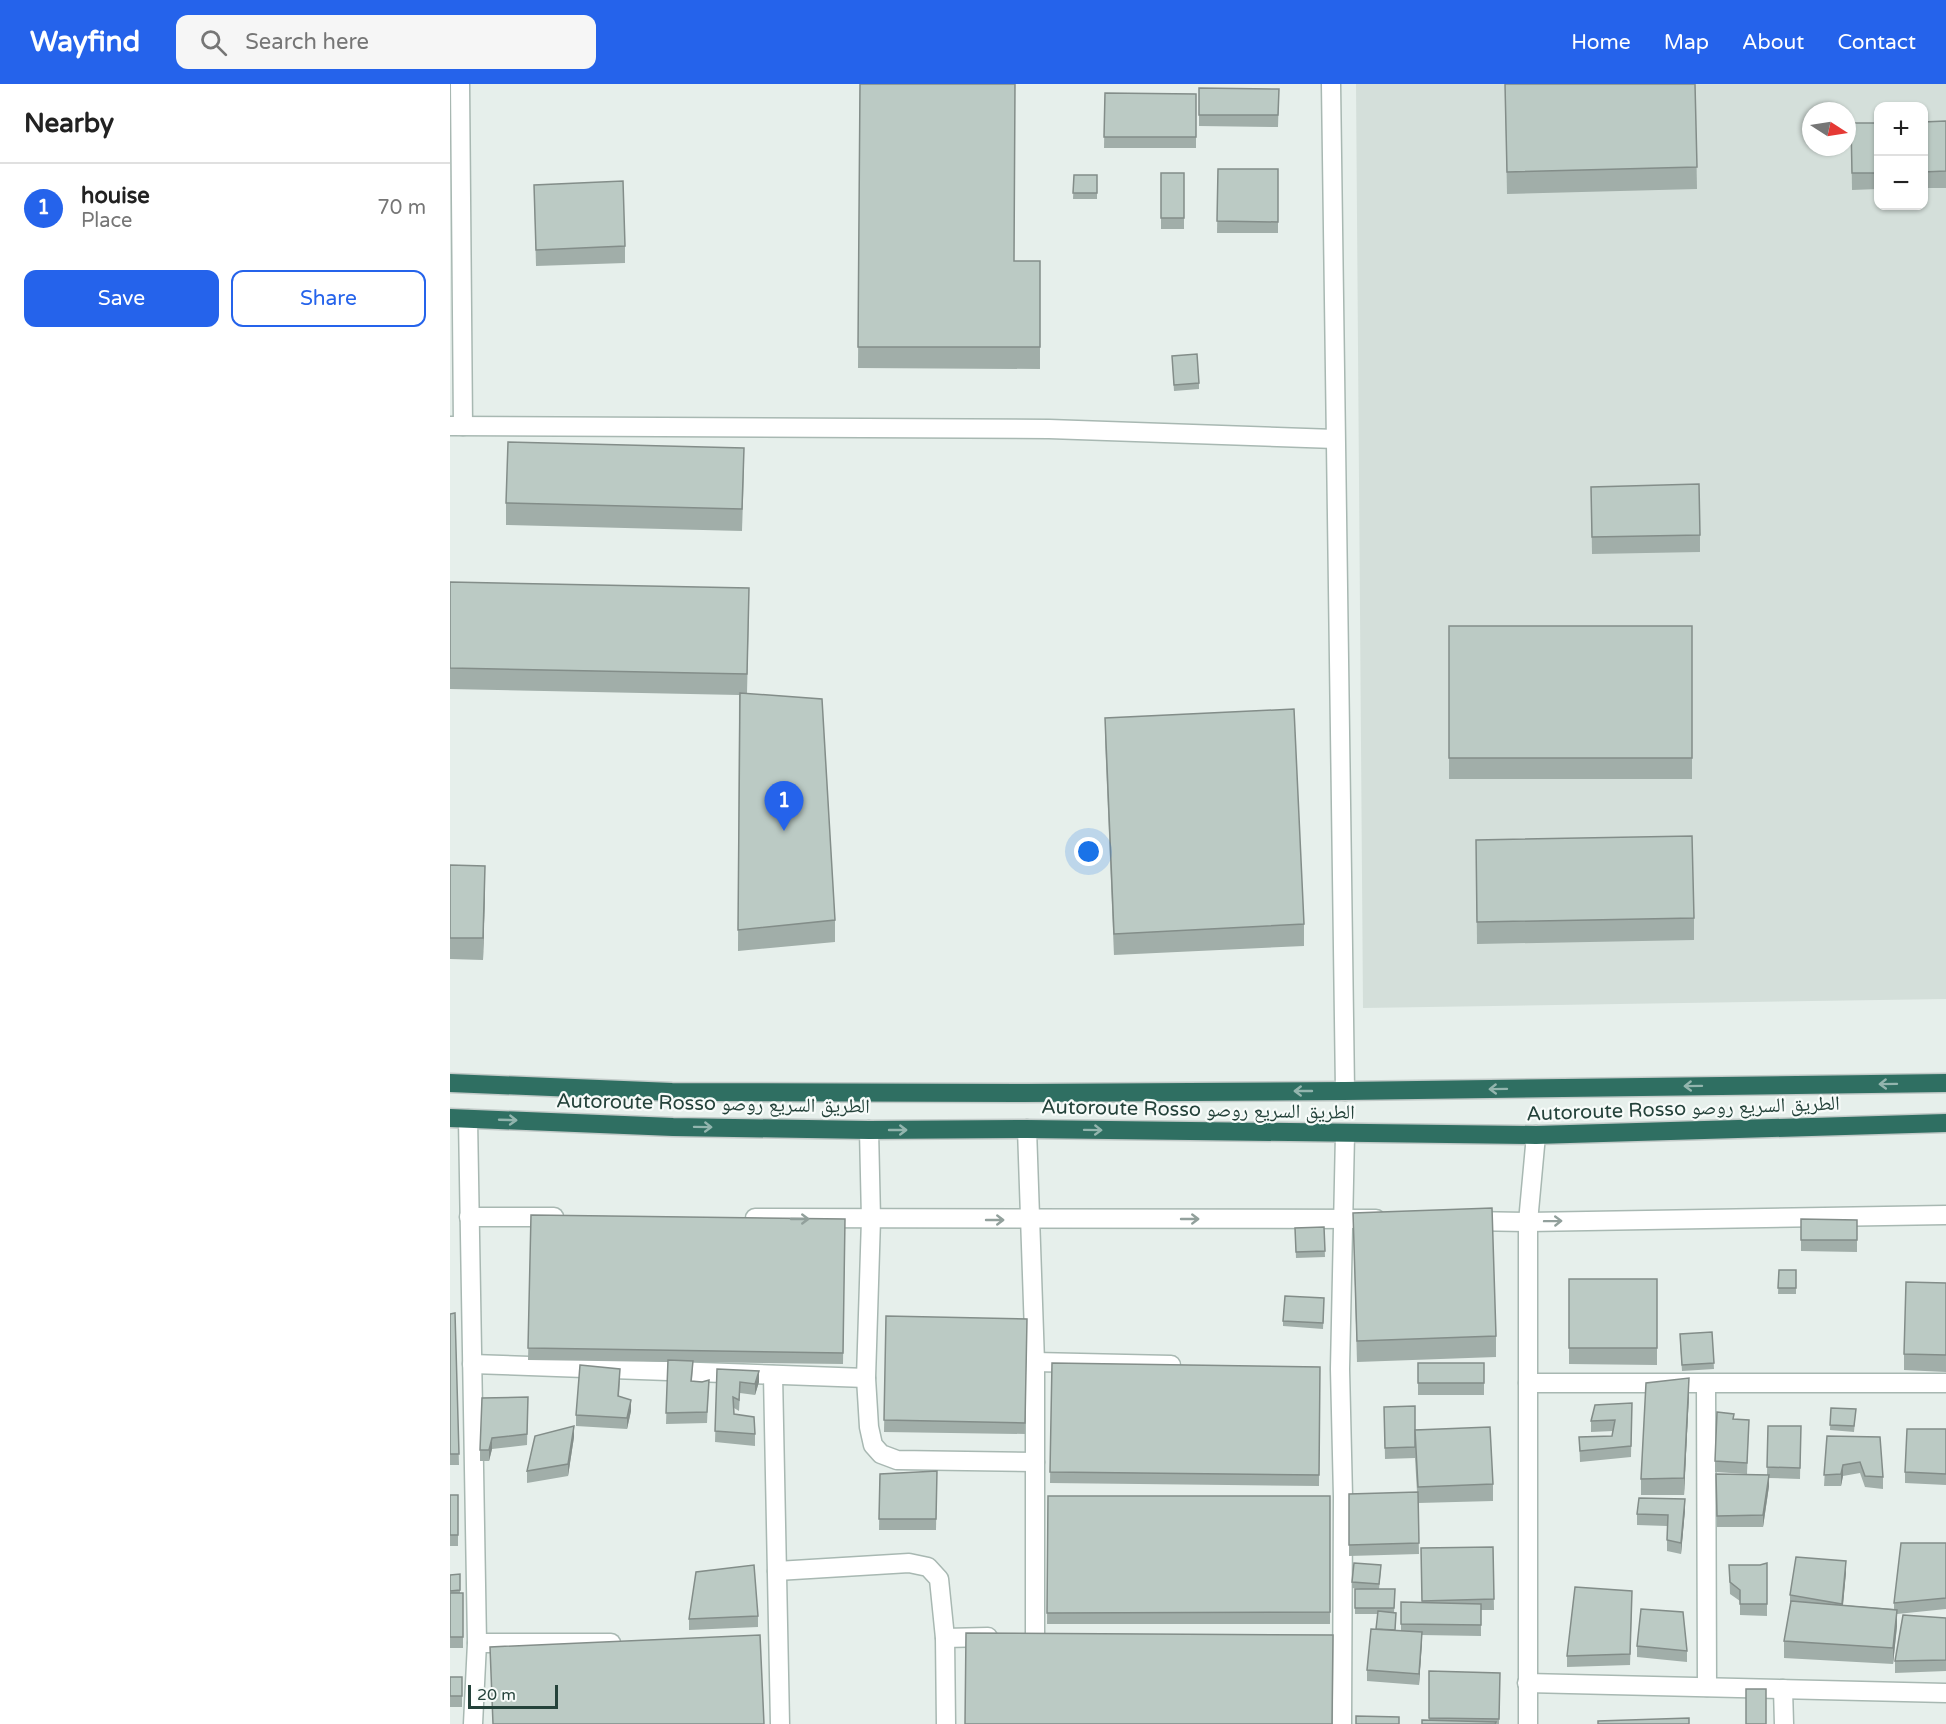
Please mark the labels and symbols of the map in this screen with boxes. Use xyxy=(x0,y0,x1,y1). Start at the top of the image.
north arrow xyxy=(1802,102,1856,156)
pin: 1 xyxy=(764,782,804,831)
your location xyxy=(1074,837,1103,866)
one-way arrow xyxy=(1878,1078,1898,1089)
one-way arrow xyxy=(1683,1080,1703,1092)
one-way arrow xyxy=(1488,1083,1508,1095)
one-way arrow xyxy=(1293,1085,1313,1097)
street label: Autoroute Rosso الطريق السريع روصو xyxy=(556,1089,870,1119)
street label: Autoroute Rosso الطريق السريع روصو xyxy=(1526,1092,1840,1126)
street label: Autoroute Rosso الطريق السريع روصو xyxy=(1041,1095,1355,1125)
one-way arrow xyxy=(498,1115,518,1126)
one-way arrow xyxy=(693,1122,713,1133)
one-way arrow xyxy=(888,1124,908,1136)
one-way arrow xyxy=(1083,1124,1103,1136)
one-way arrow xyxy=(790,1213,810,1224)
one-way arrow xyxy=(1180,1213,1200,1225)
one-way arrow xyxy=(985,1214,1005,1226)
one-way arrow xyxy=(1543,1215,1563,1227)
scale bar xyxy=(468,1682,558,1710)

